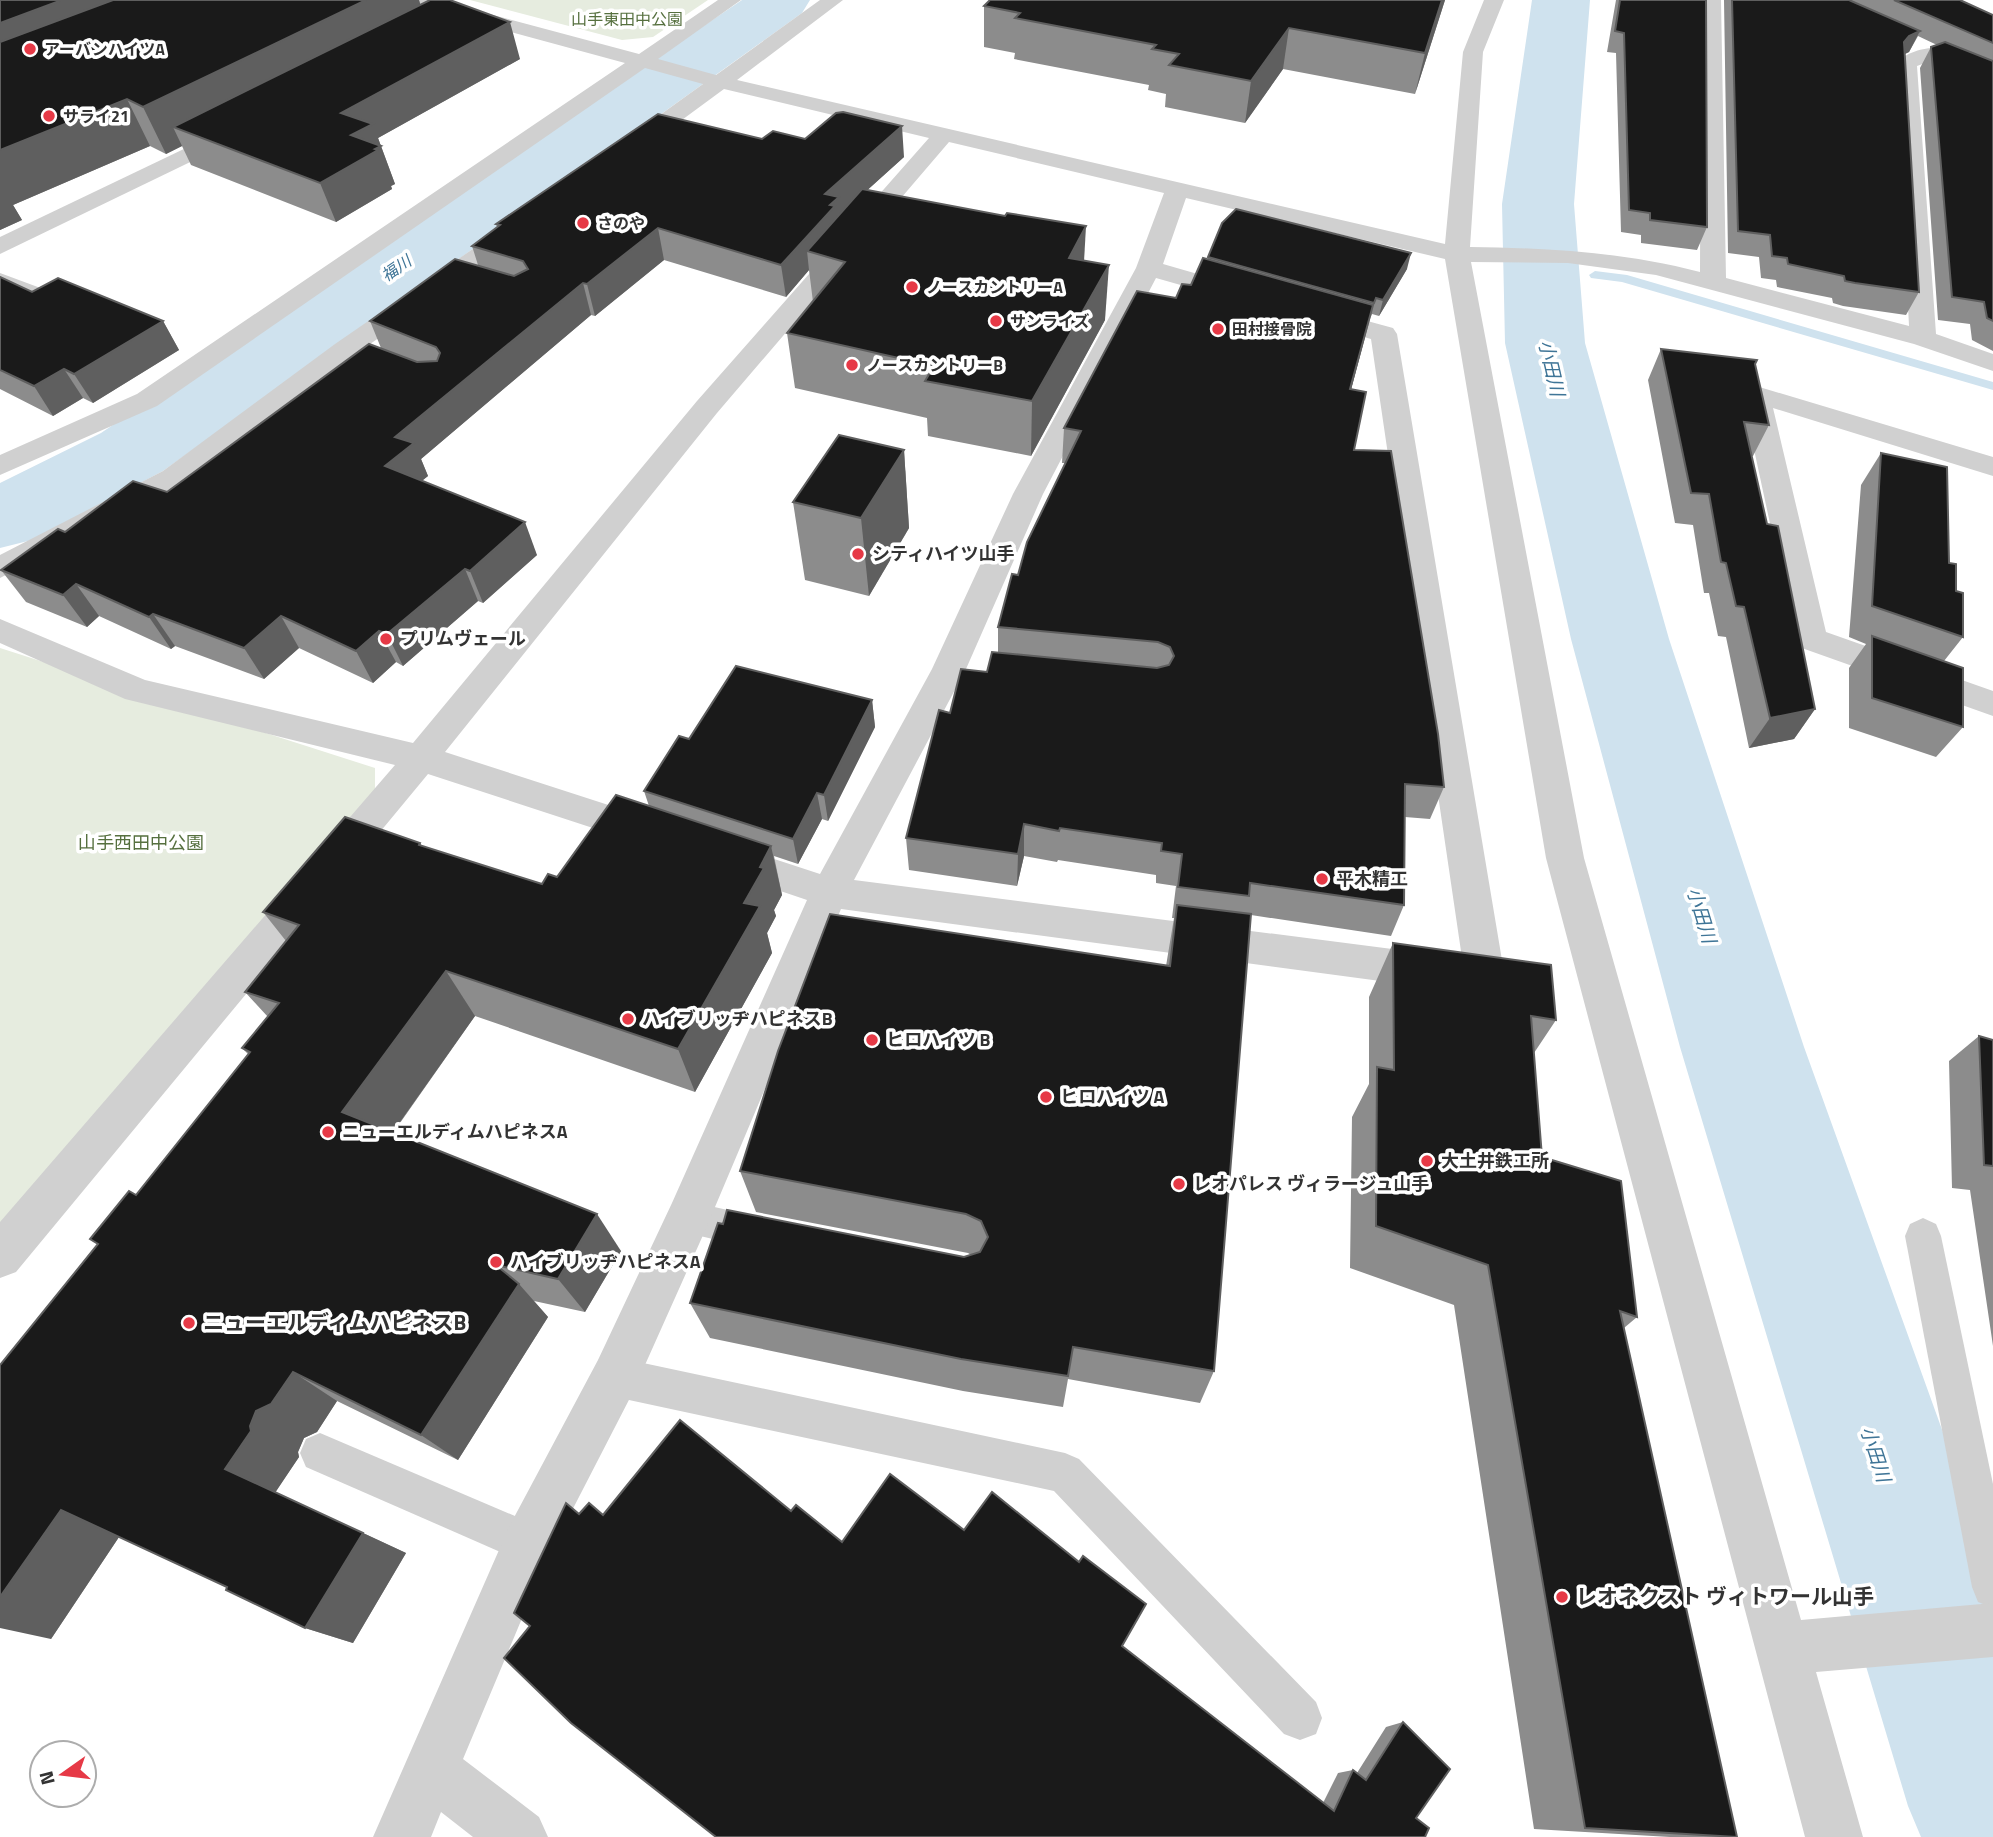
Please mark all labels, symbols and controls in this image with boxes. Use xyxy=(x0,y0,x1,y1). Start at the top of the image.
park label: 山手東田中公園 xyxy=(571,7,683,31)
place label: アーバンハイツA xyxy=(44,37,165,61)
marker: アーバンハイツA xyxy=(22,41,38,57)
place label: サライ21 xyxy=(63,104,129,128)
marker: サライ21 xyxy=(41,108,57,124)
place label: さのや xyxy=(597,211,645,235)
marker: さのや xyxy=(575,215,591,231)
water label: 福川 xyxy=(376,248,418,287)
place label: ノースカントリーA xyxy=(926,275,1063,299)
marker: ノースカントリーA xyxy=(904,279,920,295)
place label: サンライズ xyxy=(1010,309,1090,333)
marker: サンライズ xyxy=(988,313,1004,329)
place label: 田村接骨院 xyxy=(1232,317,1312,341)
marker: 田村接骨院 xyxy=(1210,321,1226,337)
water label: 小田川 xyxy=(1532,337,1573,401)
place label: ノースカントリーB xyxy=(866,353,1003,377)
marker: ノースカントリーB xyxy=(844,357,860,373)
place label: シティハイツ山手 xyxy=(872,540,1015,567)
marker: シティハイツ山手 xyxy=(850,546,866,562)
place label: プリムヴェール xyxy=(400,625,526,652)
marker: プリムヴェール xyxy=(378,631,394,647)
park label: 山手西田中公園 xyxy=(78,829,204,856)
place label: 平木精工 xyxy=(1336,865,1408,892)
marker: 平木精工 xyxy=(1314,871,1330,887)
water label: 小田川 xyxy=(1680,883,1725,948)
place label: ハイブリッヂハピネスB xyxy=(642,1005,833,1032)
marker: ハイブリッヂハピネスB xyxy=(620,1011,636,1027)
place label: ヒロハイツ B xyxy=(886,1026,991,1053)
marker: ヒロハイツ B xyxy=(864,1032,880,1048)
place label: ヒロハイツ A xyxy=(1060,1083,1165,1110)
marker: ヒロハイツ A xyxy=(1038,1089,1054,1105)
place label: ニューエルディムハピネスA xyxy=(342,1118,568,1145)
marker: ニューエルディムハピネスA xyxy=(320,1124,336,1140)
place label: 大土井鉄工所 xyxy=(1441,1147,1549,1174)
marker: 大土井鉄工所 xyxy=(1419,1153,1435,1169)
place label: レオパレス ヴィラージュ山手 xyxy=(1193,1170,1429,1197)
marker: レオパレス ヴィラージュ山手 xyxy=(1171,1176,1187,1192)
place label: ハイブリッヂハピネスA xyxy=(510,1248,701,1275)
marker: ハイブリッヂハピネスA xyxy=(488,1254,504,1270)
place label: ニューエルディムハピネスB xyxy=(203,1306,466,1338)
marker: ニューエルディムハピネスB xyxy=(181,1315,197,1331)
water label: 小田川 xyxy=(1854,1422,1900,1487)
place label: レオネクスト ヴィトワール山手 xyxy=(1576,1580,1874,1612)
marker: レオネクスト ヴィトワール山手 xyxy=(1554,1589,1570,1605)
north arrow xyxy=(28,1739,98,1809)
text: N xyxy=(30,1768,62,1788)

